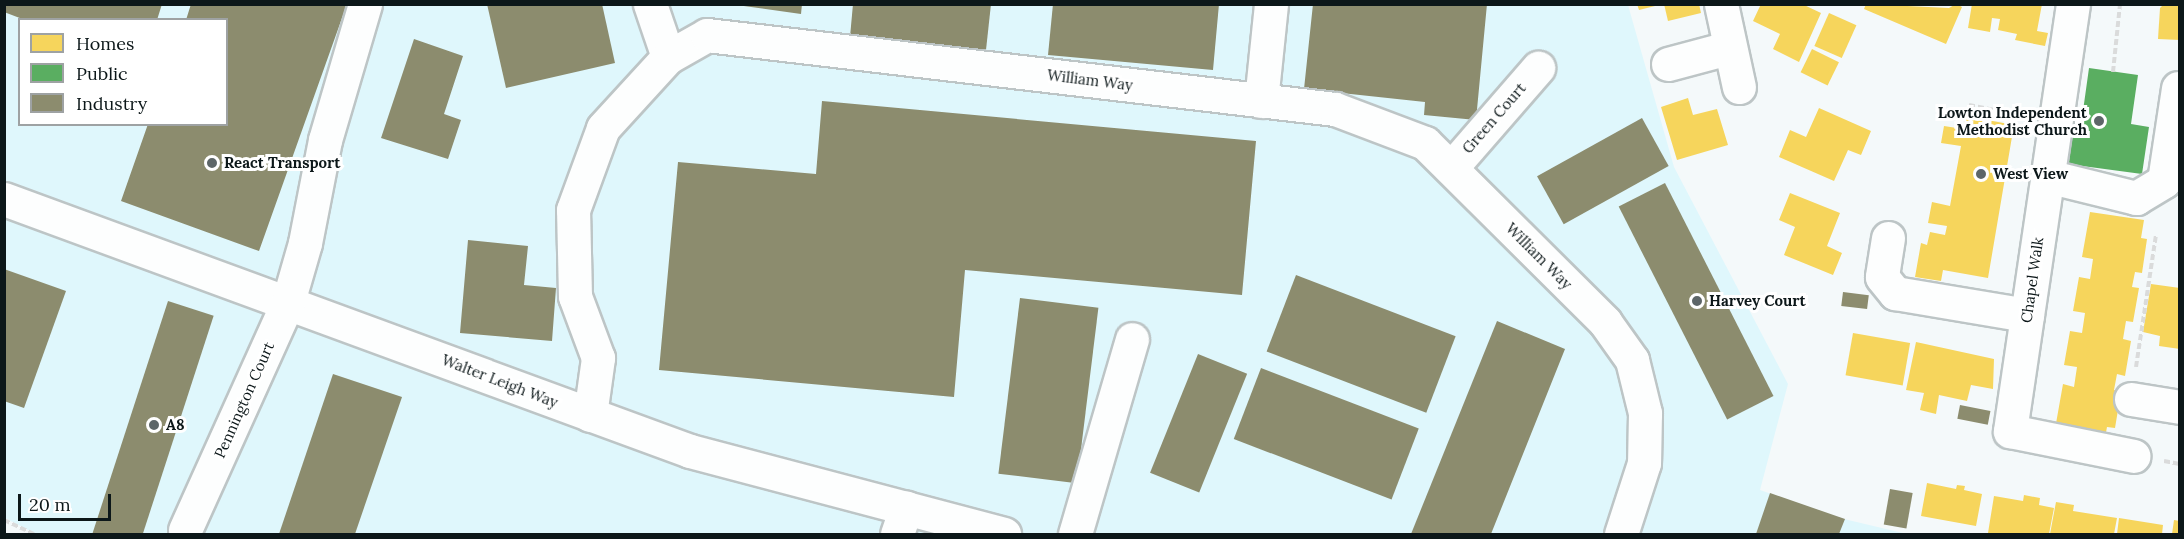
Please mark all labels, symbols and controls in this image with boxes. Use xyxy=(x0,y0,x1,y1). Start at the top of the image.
legend xyxy=(18,18,228,126)
text: Homes xyxy=(76,32,134,55)
text: Public xyxy=(76,62,128,85)
street label: William Way xyxy=(1046,66,1134,94)
street label: Green Court xyxy=(1458,79,1530,157)
text: Industry xyxy=(76,92,147,115)
place label: Lowton Independent Methodist Church xyxy=(1938,103,2087,138)
marker: Lowton Independent Methodist Church xyxy=(2092,114,2106,128)
place label: React Transport xyxy=(224,154,340,172)
marker: React Transport xyxy=(205,156,219,170)
place label: West View xyxy=(1993,165,2068,183)
marker: West View xyxy=(1974,167,1988,181)
street label: William Way xyxy=(1502,219,1576,293)
street label: Chapel Walk xyxy=(2017,236,2047,324)
place label: Harvey Court xyxy=(1709,292,1806,310)
marker: Harvey Court xyxy=(1690,294,1704,308)
street label: Pennington Court xyxy=(210,339,278,461)
street label: Walter Leigh Way xyxy=(439,351,561,411)
place label: A8 xyxy=(166,416,185,434)
marker: A8 xyxy=(147,418,161,432)
scale bar xyxy=(21,482,114,520)
text: 20 m xyxy=(29,493,71,516)

